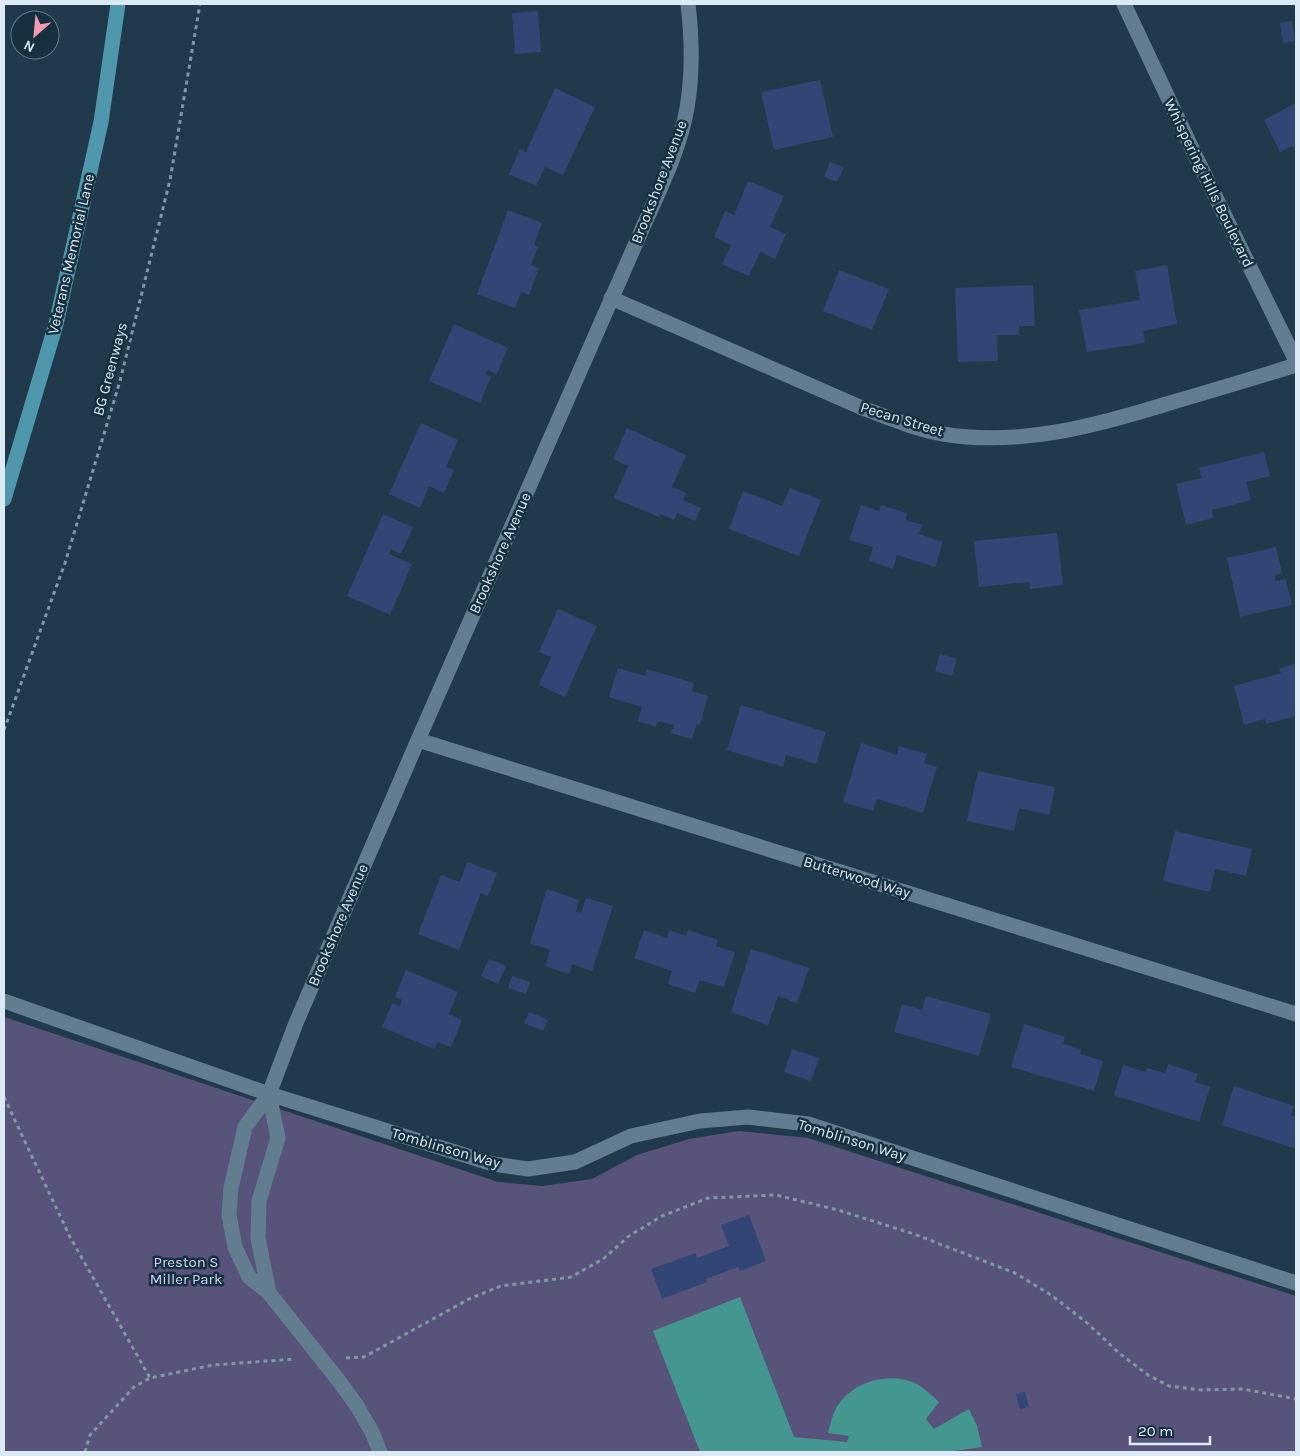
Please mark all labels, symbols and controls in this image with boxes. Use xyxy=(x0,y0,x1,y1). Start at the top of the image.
north arrow xyxy=(10,10,60,60)
text: N xyxy=(21,36,38,56)
street label: Whispering Hills Boulevard xyxy=(1160,96,1258,270)
street label: Brookshore Avenue xyxy=(627,118,691,246)
street label: Veterans Memorial Lane xyxy=(44,172,98,336)
street label: BG Greenways xyxy=(89,320,131,418)
street label: Pecan Street xyxy=(858,398,946,440)
street label: Brookshore Avenue xyxy=(465,490,535,616)
street label: Butterwood Way xyxy=(801,852,913,902)
street label: Brookshore Avenue xyxy=(304,861,372,989)
street label: Tomblinson Way xyxy=(796,1115,908,1165)
street label: Tomblinson Way xyxy=(390,1124,502,1172)
park label: Preston S Miller Park xyxy=(150,1253,222,1288)
scale bar xyxy=(1130,1414,1210,1446)
text: 20 m xyxy=(1138,1422,1173,1440)

